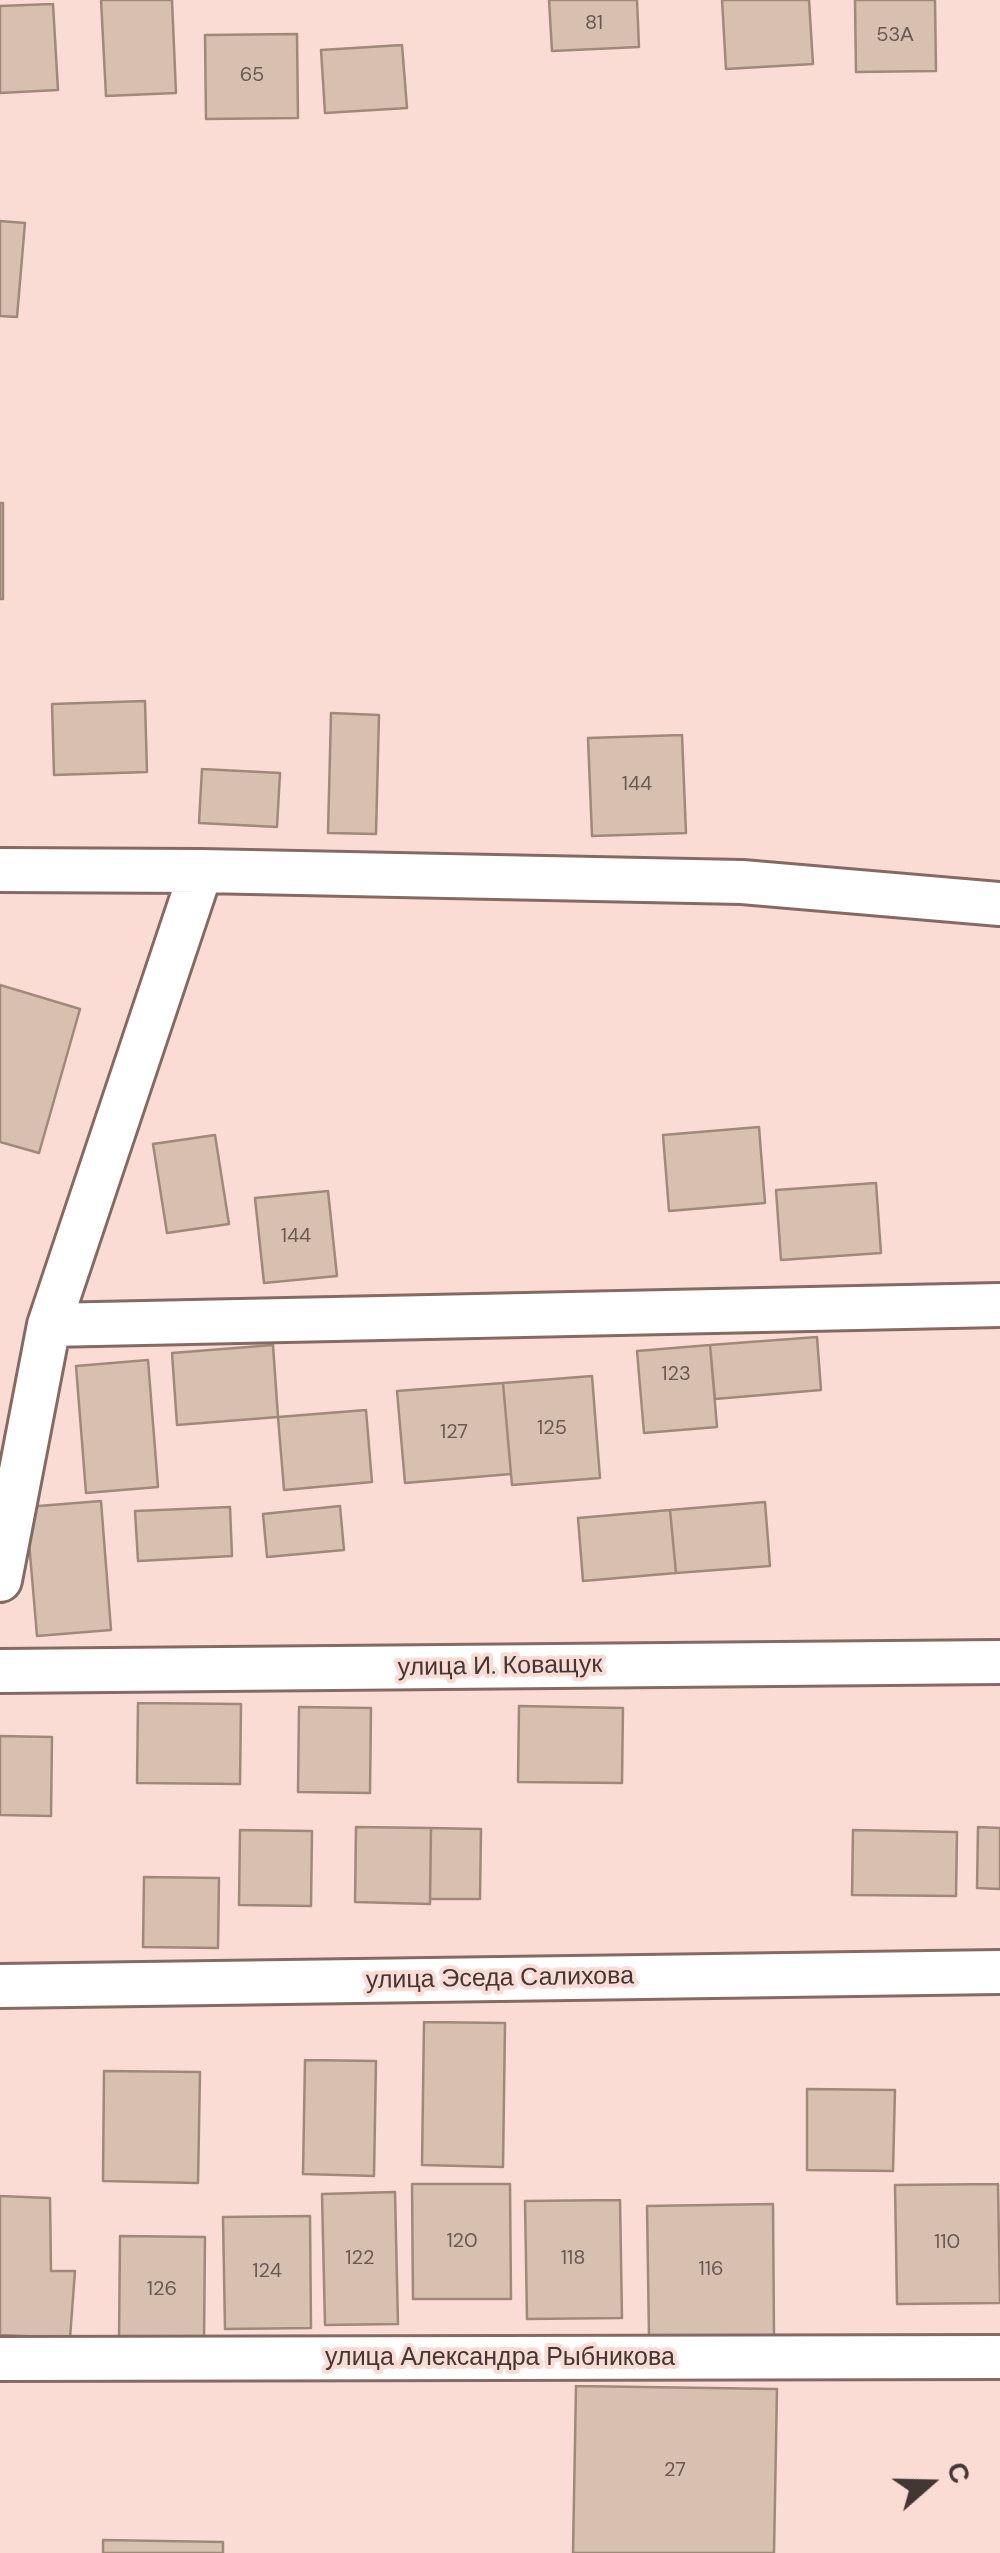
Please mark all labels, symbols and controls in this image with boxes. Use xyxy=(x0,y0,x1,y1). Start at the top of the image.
house number: 81 xyxy=(585,12,603,36)
house number: 53А xyxy=(876,24,914,48)
house number: 65 xyxy=(240,64,264,88)
house number: 144 xyxy=(622,773,652,797)
house number: 144 xyxy=(281,1225,311,1249)
house number: 123 xyxy=(661,1363,691,1387)
house number: 125 xyxy=(537,1417,567,1441)
house number: 127 xyxy=(440,1421,468,1445)
street label: улица И. Коващук xyxy=(397,1650,603,1684)
street label: улица Эседа Салихова xyxy=(366,1962,634,1996)
house number: 120 xyxy=(446,2230,478,2254)
house number: 110 xyxy=(934,2231,960,2255)
house number: 122 xyxy=(345,2247,375,2271)
house number: 118 xyxy=(561,2247,585,2271)
house number: 116 xyxy=(698,2258,724,2282)
house number: 124 xyxy=(252,2260,282,2284)
house number: 126 xyxy=(147,2278,177,2302)
street label: улица Александра Рыбникова xyxy=(325,2343,675,2373)
north arrow xyxy=(880,2433,980,2533)
text: С xyxy=(938,2457,980,2488)
house number: 27 xyxy=(664,2459,686,2483)

